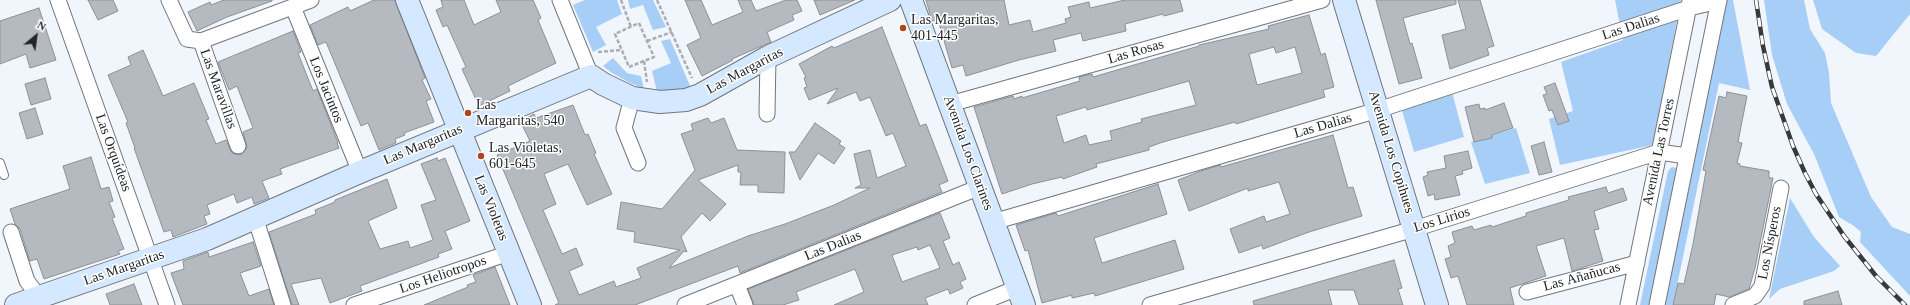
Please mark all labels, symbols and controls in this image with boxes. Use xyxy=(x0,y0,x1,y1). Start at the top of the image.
street label: Las Dalias xyxy=(1600,10,1662,44)
place label: Las Margaritas, 401-445 xyxy=(911,12,999,44)
north arrow xyxy=(16,16,56,56)
text: N xyxy=(35,18,48,33)
marker: Las Margaritas, 401-445 xyxy=(898,23,908,33)
street label: Las Rosas xyxy=(1106,36,1166,68)
street label: Las Margaritas xyxy=(704,44,786,98)
street label: Las Maravillas xyxy=(196,47,240,131)
street label: Los Jacintos xyxy=(305,55,347,125)
street label: Avenida Los Copihues xyxy=(1364,89,1418,215)
street label: Avenida Los Clarines xyxy=(939,93,997,213)
place label: Las Margaritas, 540 xyxy=(476,97,564,130)
street label: Avenida Las Torres xyxy=(1639,97,1679,207)
marker: Las Margaritas, 540 xyxy=(463,108,473,118)
street label: Las Dalias xyxy=(1292,110,1354,142)
street label: Las Orquídeas xyxy=(91,112,135,194)
street label: Las Margaritas xyxy=(381,121,465,169)
place label: Las Violetas, 601-645 xyxy=(489,140,562,172)
marker: Las Violetas, 601-645 xyxy=(476,151,486,161)
street label: Las Violetas xyxy=(470,173,512,243)
street label: Los Lirios xyxy=(1412,203,1472,237)
street label: Los Nísperos xyxy=(1755,205,1785,281)
street label: Las Dalias xyxy=(802,227,864,265)
street label: Las Margaritas xyxy=(82,246,166,290)
street label: Los Heliotropos xyxy=(397,252,489,298)
street label: Las Añañucas xyxy=(1542,259,1622,295)

